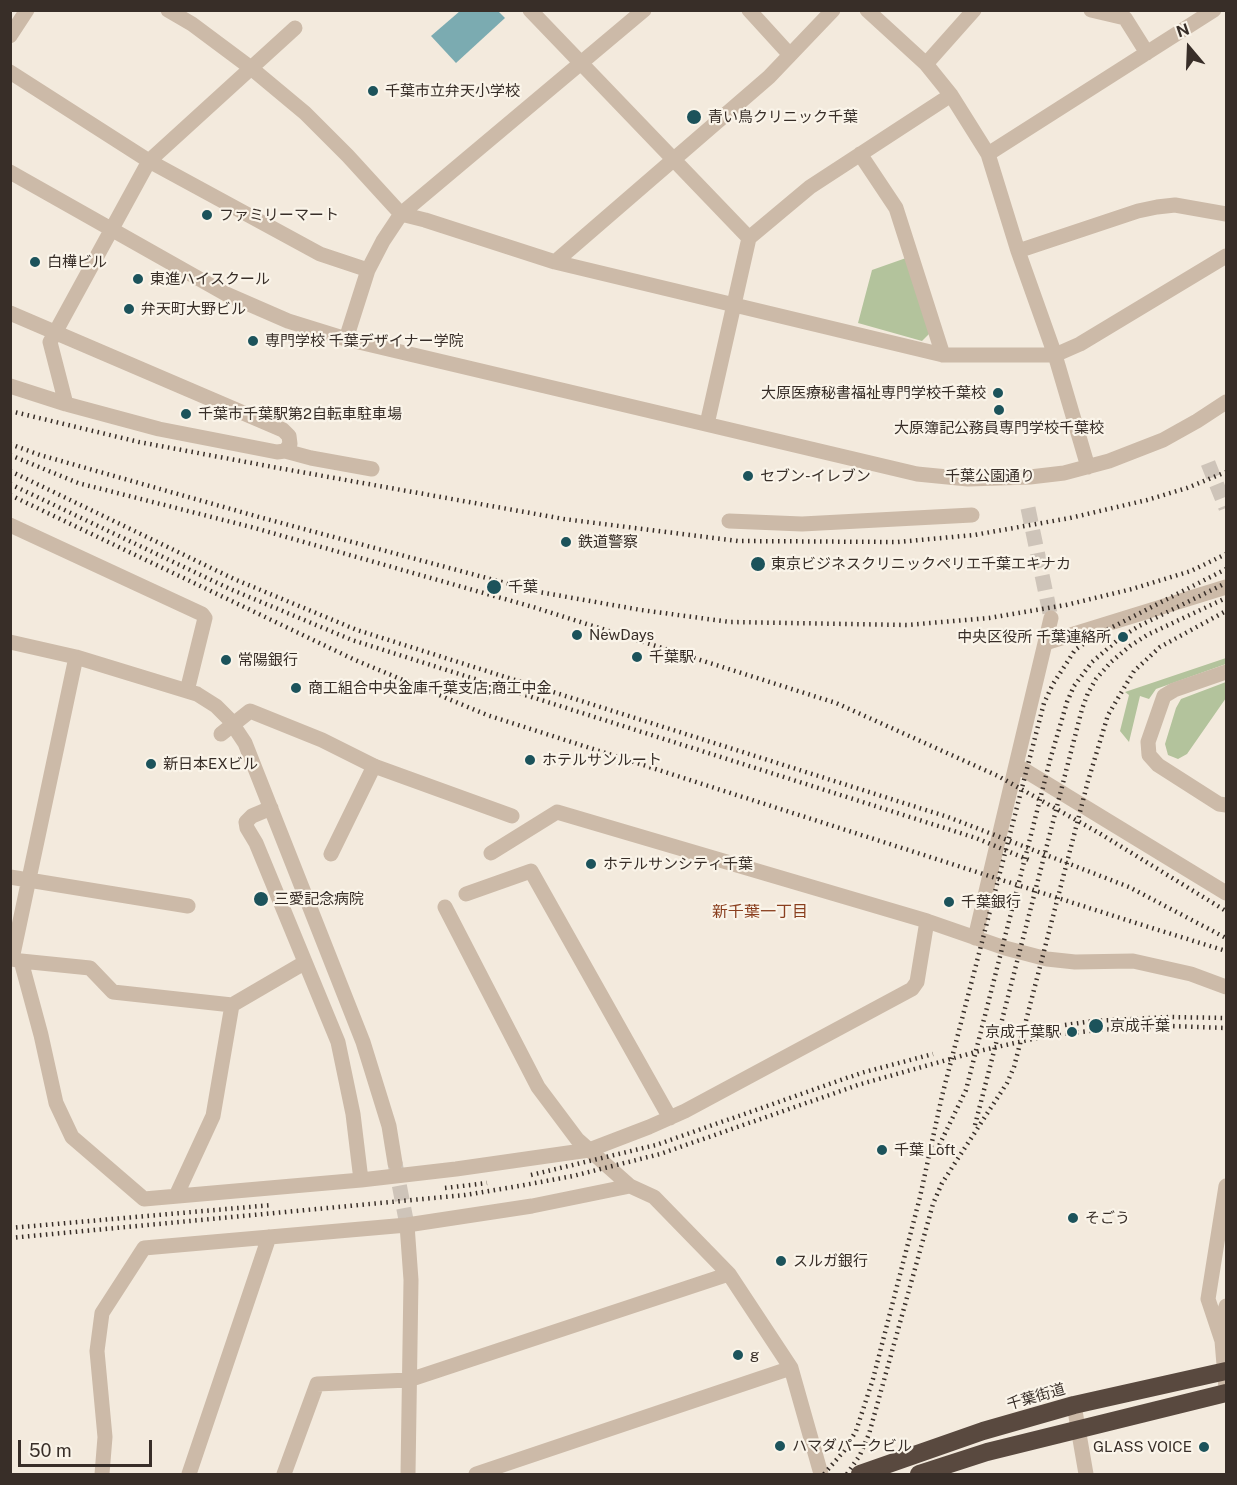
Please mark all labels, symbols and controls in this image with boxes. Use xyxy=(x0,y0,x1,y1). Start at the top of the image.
north arrow xyxy=(1159,18,1219,78)
text: N xyxy=(1174,19,1192,42)
place label: 千葉市立弁天小学校 xyxy=(385,82,520,100)
marker: 千葉市立弁天小学校 xyxy=(366,84,380,98)
marker: 青い鳥クリニック千葉 xyxy=(685,108,703,126)
place label: 青い鳥クリニック千葉 xyxy=(708,108,858,126)
place label: ファミリーマート xyxy=(219,206,339,224)
marker: ファミリーマート xyxy=(200,208,214,222)
place label: 白樺ビル xyxy=(47,253,107,271)
marker: 白樺ビル xyxy=(28,255,42,269)
place label: 東進ハイスクール xyxy=(150,270,270,288)
marker: 東進ハイスクール xyxy=(131,272,145,286)
place label: 弁天町大野ビル xyxy=(141,300,246,318)
marker: 弁天町大野ビル xyxy=(122,302,136,316)
place label: 専門学校 千葉デザイナー学院 xyxy=(265,332,464,350)
marker: 専門学校 千葉デザイナー学院 xyxy=(246,334,260,348)
place label: 大原医療秘書福祉専門学校千葉校 xyxy=(761,384,986,402)
marker: 大原医療秘書福祉専門学校千葉校 xyxy=(991,386,1005,400)
marker: 大原簿記公務員専門学校千葉校 xyxy=(992,403,1006,417)
place label: 千葉市千葉駅第2自転車駐車場 xyxy=(198,405,402,423)
marker: 千葉市千葉駅第2自転車駐車場 xyxy=(179,407,193,421)
place label: 大原簿記公務員専門学校千葉校 xyxy=(894,419,1104,437)
place label: セブン-イレブン xyxy=(760,467,871,485)
street label: 千葉公園通り xyxy=(945,467,1035,485)
marker: セブン-イレブン xyxy=(741,469,755,483)
place label: 鉄道警察 xyxy=(578,533,638,551)
marker: 鉄道警察 xyxy=(559,535,573,549)
marker: 東京ビジネスクリニックペリエ千葉エキナカ xyxy=(749,555,767,573)
place label: 東京ビジネスクリニックペリエ千葉エキナカ xyxy=(771,555,1071,573)
marker: 千葉 xyxy=(485,578,503,596)
place label: 千葉 xyxy=(508,578,538,596)
place label: NewDays xyxy=(589,626,654,644)
marker: NewDays xyxy=(570,628,584,642)
place label: 中央区役所 千葉連絡所 xyxy=(957,628,1111,646)
marker: 中央区役所 千葉連絡所 xyxy=(1116,630,1130,644)
place label: 千葉駅 xyxy=(649,648,694,666)
marker: 千葉駅 xyxy=(630,650,644,664)
place label: 常陽銀行 xyxy=(238,651,298,669)
marker: 常陽銀行 xyxy=(219,653,233,667)
place label: 商工組合中央金庫千葉支店;商工中金 xyxy=(308,679,552,697)
marker: 商工組合中央金庫千葉支店;商工中金 xyxy=(289,681,303,695)
place label: ホテルサンルート xyxy=(542,751,662,769)
marker: ホテルサンルート xyxy=(523,753,537,767)
place label: 新日本EXビル xyxy=(163,755,258,773)
marker: 新日本EXビル xyxy=(144,757,158,771)
place label: ホテルサンシティ千葉 xyxy=(603,855,753,873)
marker: ホテルサンシティ千葉 xyxy=(584,857,598,871)
marker: 三愛記念病院 xyxy=(252,890,270,908)
place label: 三愛記念病院 xyxy=(274,890,364,908)
place label: 千葉銀行 xyxy=(961,893,1021,911)
marker: 千葉銀行 xyxy=(942,895,956,909)
district label: 新千葉一丁目 xyxy=(712,902,808,922)
marker: 京成千葉 xyxy=(1087,1017,1105,1035)
place label: 京成千葉 xyxy=(1110,1017,1170,1035)
place label: 京成千葉駅 xyxy=(985,1023,1060,1041)
marker: 京成千葉駅 xyxy=(1065,1025,1079,1039)
place label: 千葉 Loft xyxy=(894,1141,956,1159)
marker: 千葉 Loft xyxy=(875,1143,889,1157)
place label: そごう xyxy=(1085,1209,1130,1227)
marker: そごう xyxy=(1066,1211,1080,1225)
place label: スルガ銀行 xyxy=(793,1252,868,1270)
marker: スルガ銀行 xyxy=(774,1254,788,1268)
place label: g xyxy=(750,1346,759,1364)
marker: g xyxy=(731,1348,745,1362)
street label: 千葉街道 xyxy=(1005,1380,1067,1414)
scale bar xyxy=(21,1428,154,1466)
place label: ハマダパークビル xyxy=(792,1437,912,1455)
place label: GLASS VOICE xyxy=(1093,1438,1192,1456)
marker: ハマダパークビル xyxy=(773,1439,787,1453)
text: 50 m xyxy=(29,1440,72,1461)
marker: GLASS VOICE xyxy=(1197,1440,1211,1454)

